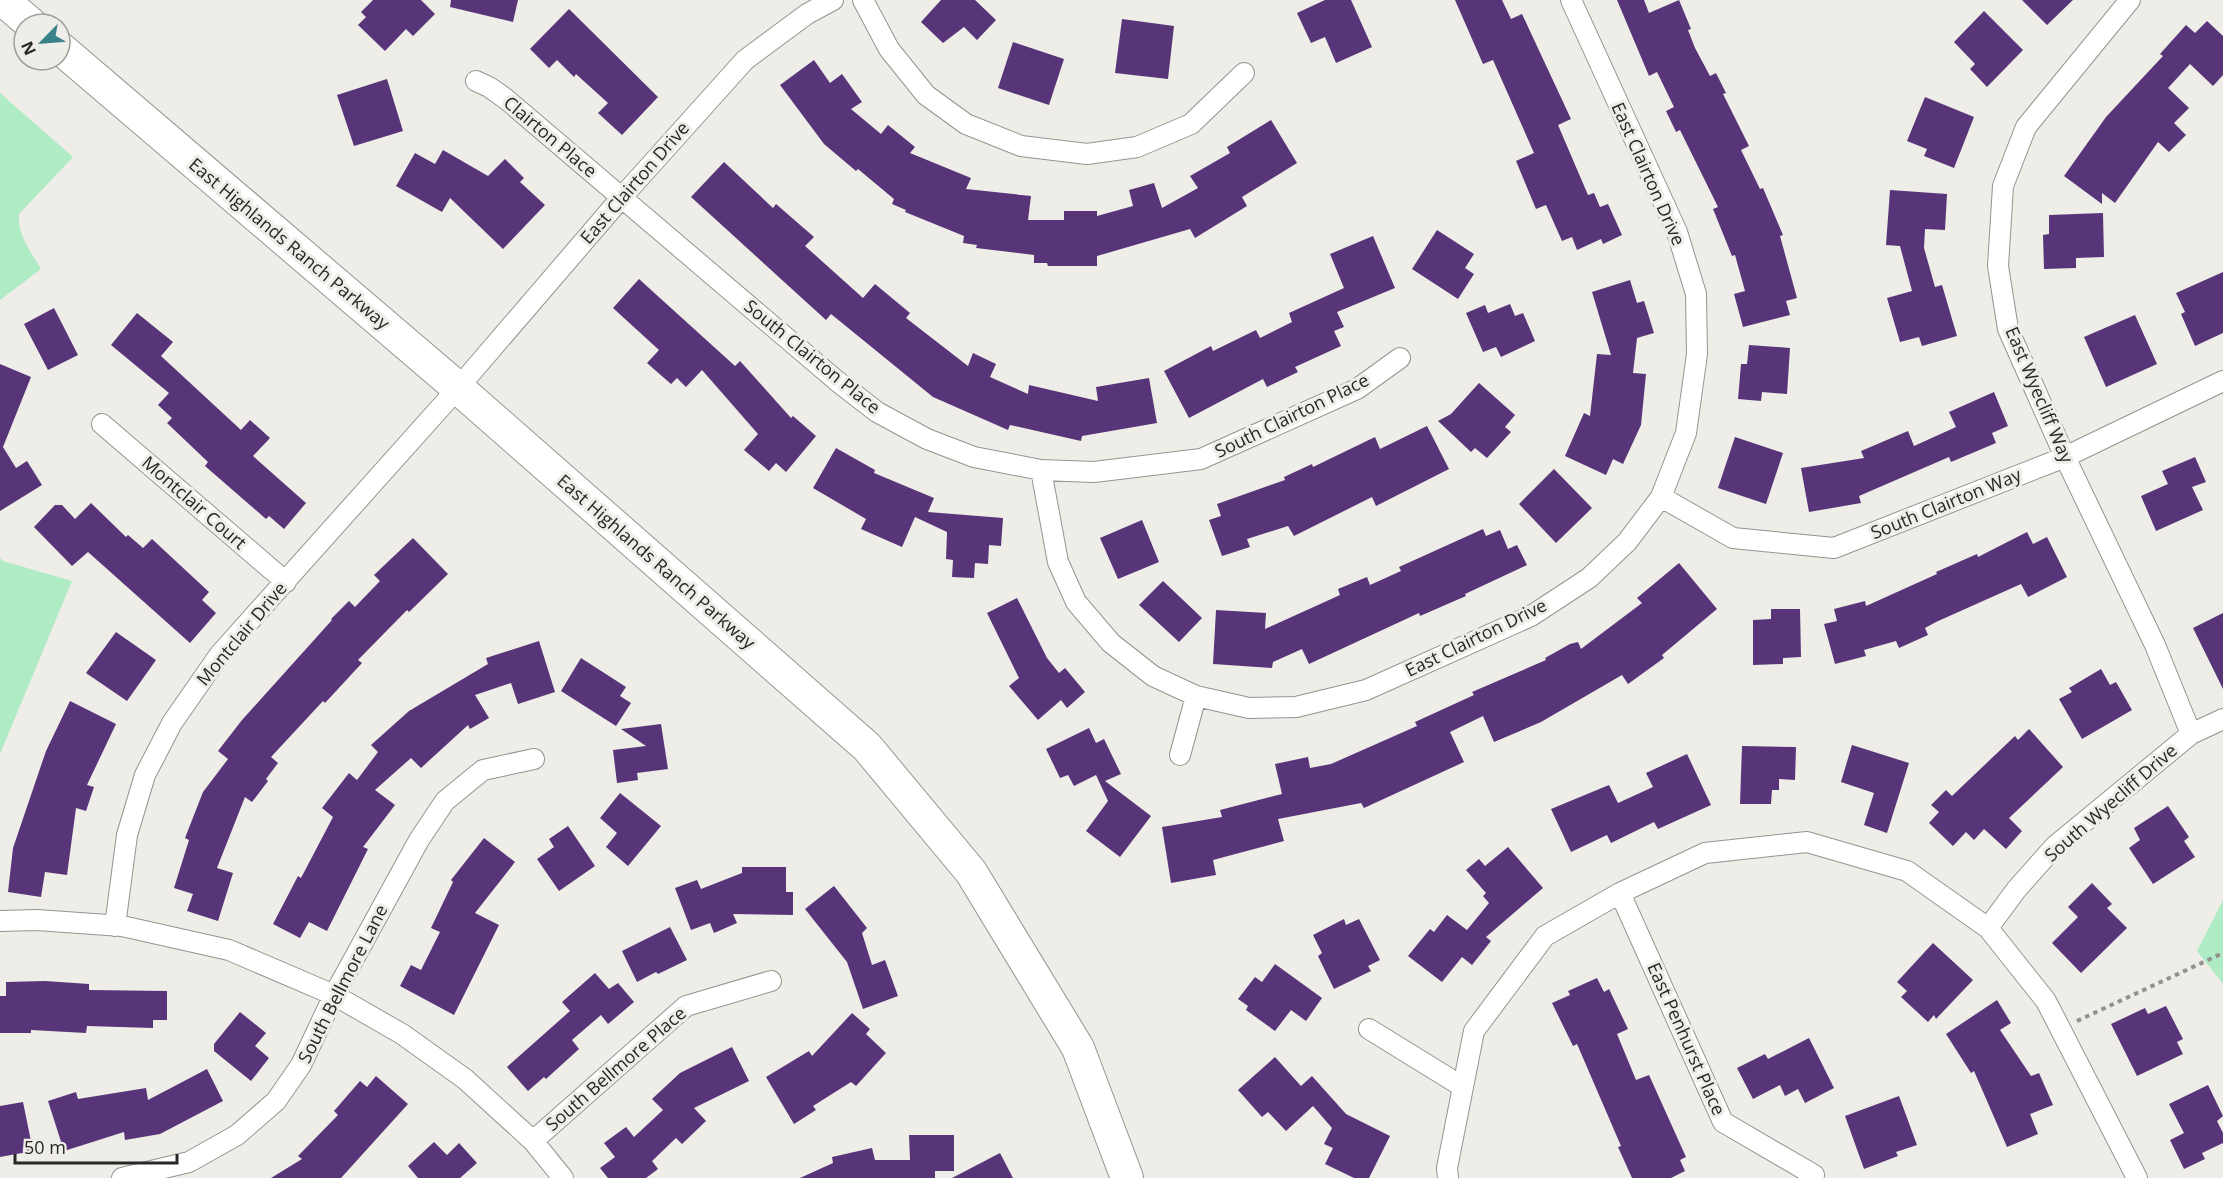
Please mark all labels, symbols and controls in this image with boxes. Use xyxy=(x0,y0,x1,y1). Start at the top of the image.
north arrow xyxy=(12,12,72,72)
text: N xyxy=(16,38,41,59)
street label: Clairton Place xyxy=(499,90,602,182)
street label: East Clairton Drive xyxy=(1607,98,1691,249)
street label: East Clairton Drive xyxy=(575,116,694,249)
street label: East Highlands Ranch Parkway xyxy=(184,152,396,335)
street label: South Clairton Place xyxy=(740,294,886,419)
street label: East Wyecliff Way xyxy=(2000,323,2080,467)
street label: South Clairton Place xyxy=(1210,367,1373,463)
street label: Montclair Court xyxy=(137,450,252,554)
street label: South Clairton Way xyxy=(1867,462,2025,544)
street label: East Highlands Ranch Parkway xyxy=(552,468,762,655)
street label: Montclair Drive xyxy=(191,577,292,690)
street label: East Clairton Drive xyxy=(1401,592,1550,682)
street label: South Wyecliff Drive xyxy=(2039,738,2182,866)
street label: South Bellmore Lane xyxy=(292,900,392,1067)
street label: East Penhurst Place xyxy=(1642,958,1731,1119)
street label: South Bellmore Place xyxy=(540,1001,691,1136)
scale bar xyxy=(15,1127,177,1165)
text: 50 m xyxy=(24,1135,66,1159)

